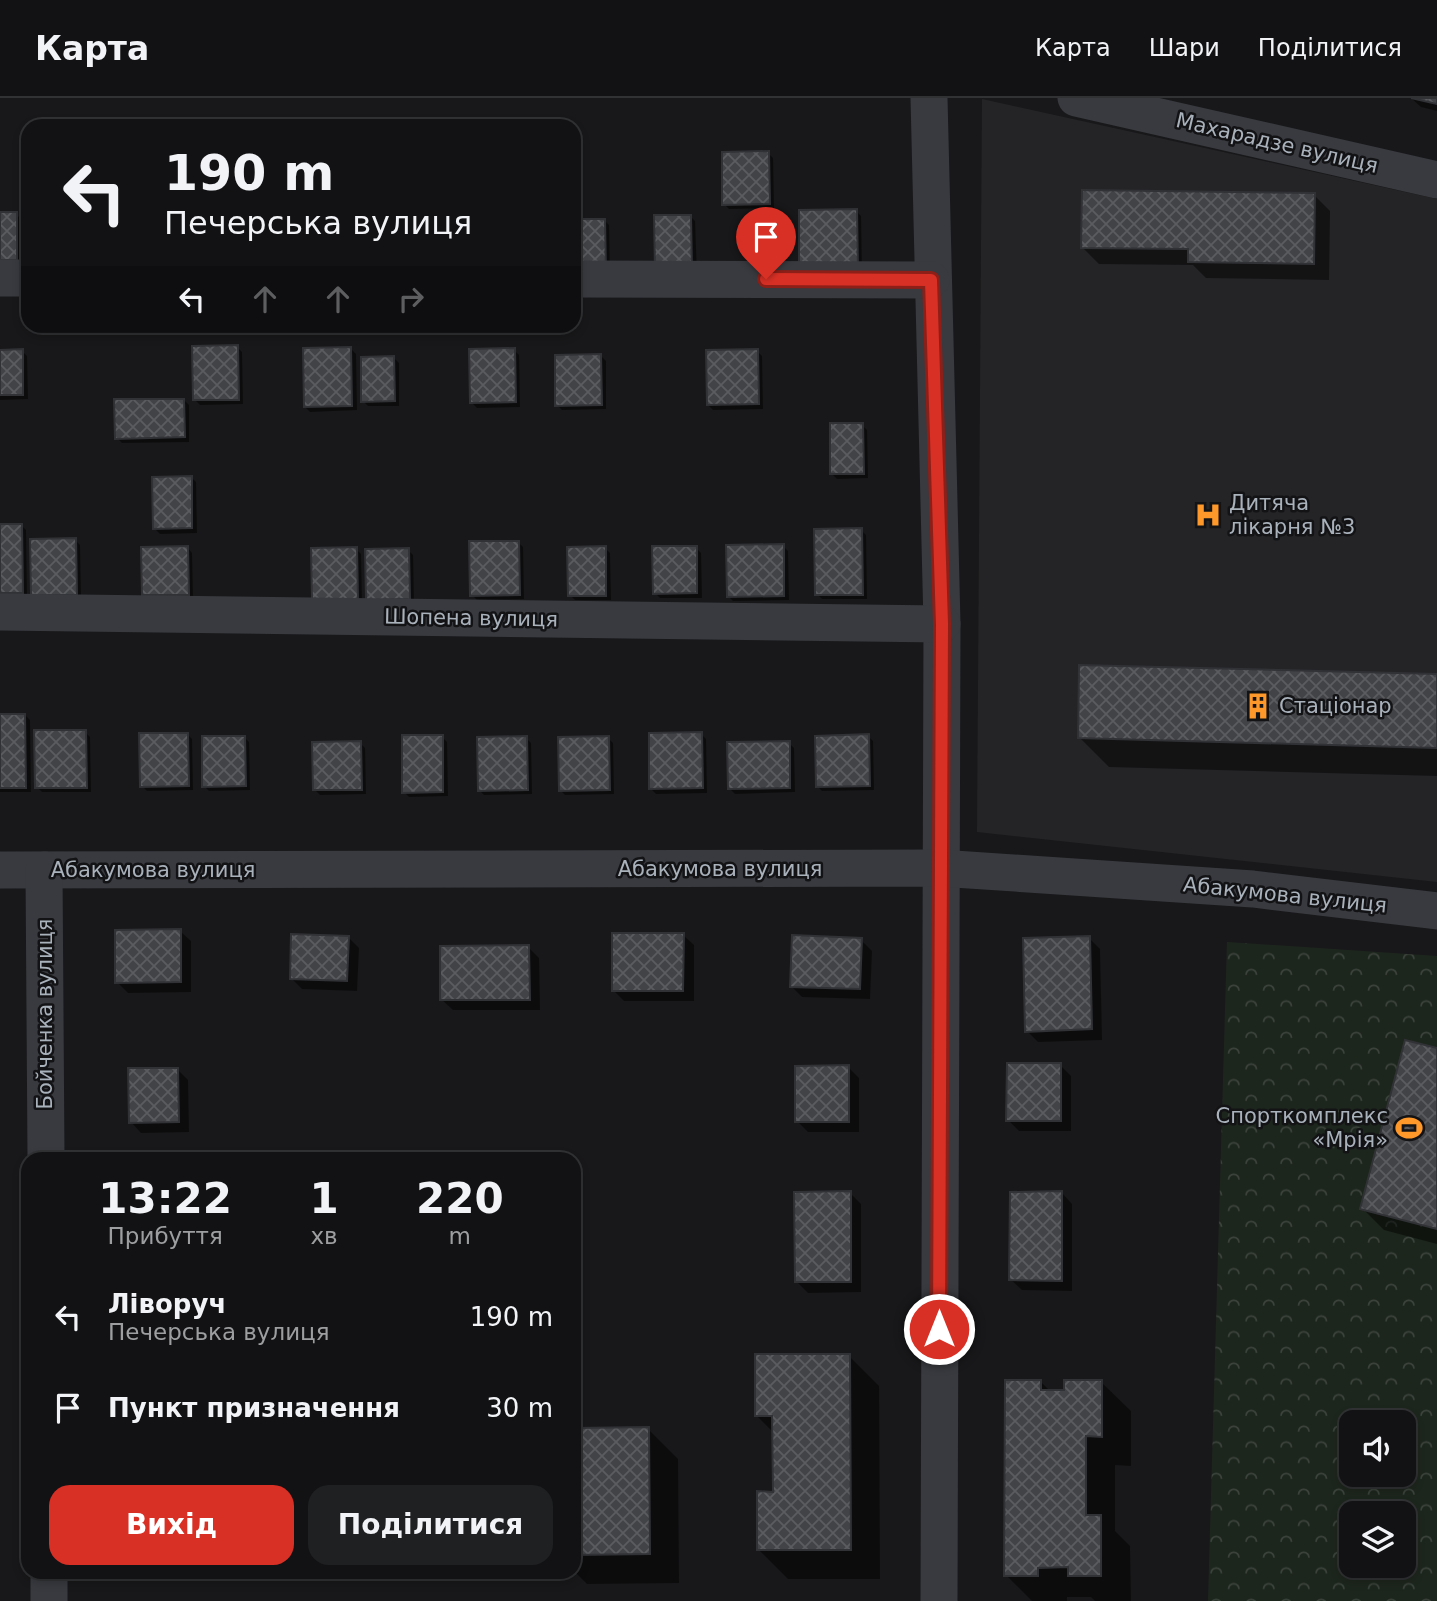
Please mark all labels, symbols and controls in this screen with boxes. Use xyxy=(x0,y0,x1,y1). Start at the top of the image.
text: Карта xyxy=(35,29,149,68)
text: Карта xyxy=(1035,34,1111,62)
text: Шари xyxy=(1149,34,1220,62)
text: Поділитися xyxy=(1258,34,1402,62)
street label: Махарадзе вулиця xyxy=(1174,108,1380,178)
text: 190 m xyxy=(164,145,334,202)
icon: left xyxy=(49,147,140,238)
text: Печерська вулиця xyxy=(164,204,472,242)
pin xyxy=(736,207,796,279)
icon: arrive xyxy=(747,218,785,256)
icon: left xyxy=(173,280,211,318)
icon: ahead xyxy=(246,280,284,318)
icon: ahead xyxy=(319,280,357,318)
icon: right xyxy=(392,280,430,318)
place label: Дитяча лікарня №3 xyxy=(1229,491,1355,539)
hospital icon: Дитяча лікарня №3 xyxy=(1193,500,1223,530)
street label: Шопена вулиця xyxy=(384,604,558,632)
building icon: Стаціонар xyxy=(1243,691,1273,721)
place label: Стаціонар xyxy=(1279,694,1392,718)
street label: Абакумова вулиця xyxy=(618,857,822,881)
street label: Абакумова вулиця xyxy=(51,858,255,882)
street label: Абакумова вулиця xyxy=(1182,872,1388,918)
street label: Бойченка вулиця xyxy=(33,919,57,1110)
place label: Спорткомплекс «Мрія» xyxy=(1216,1104,1388,1152)
sports icon: Спорткомплекс «Мрія» xyxy=(1394,1113,1424,1143)
text: 13:22 xyxy=(98,1174,232,1223)
text: 1 xyxy=(309,1174,339,1223)
text: 220 xyxy=(416,1174,504,1223)
text: Прибуття xyxy=(108,1223,223,1249)
text: хв xyxy=(310,1223,338,1249)
text: m xyxy=(449,1223,471,1249)
text: Ліворуч xyxy=(108,1289,226,1319)
position arrow xyxy=(902,1292,976,1366)
icon: left xyxy=(49,1298,87,1336)
text: 190 m xyxy=(470,1302,553,1332)
text: Печерська вулиця xyxy=(108,1319,330,1345)
icon: arrive xyxy=(49,1389,87,1427)
text: Пункт призначення xyxy=(108,1393,400,1423)
text: 30 m xyxy=(486,1393,553,1423)
map controls xyxy=(1339,1410,1416,1578)
button: sound xyxy=(1339,1410,1416,1487)
button: Вихід xyxy=(49,1485,294,1565)
button: Поділитися xyxy=(308,1485,553,1565)
button: layers xyxy=(1339,1501,1416,1578)

